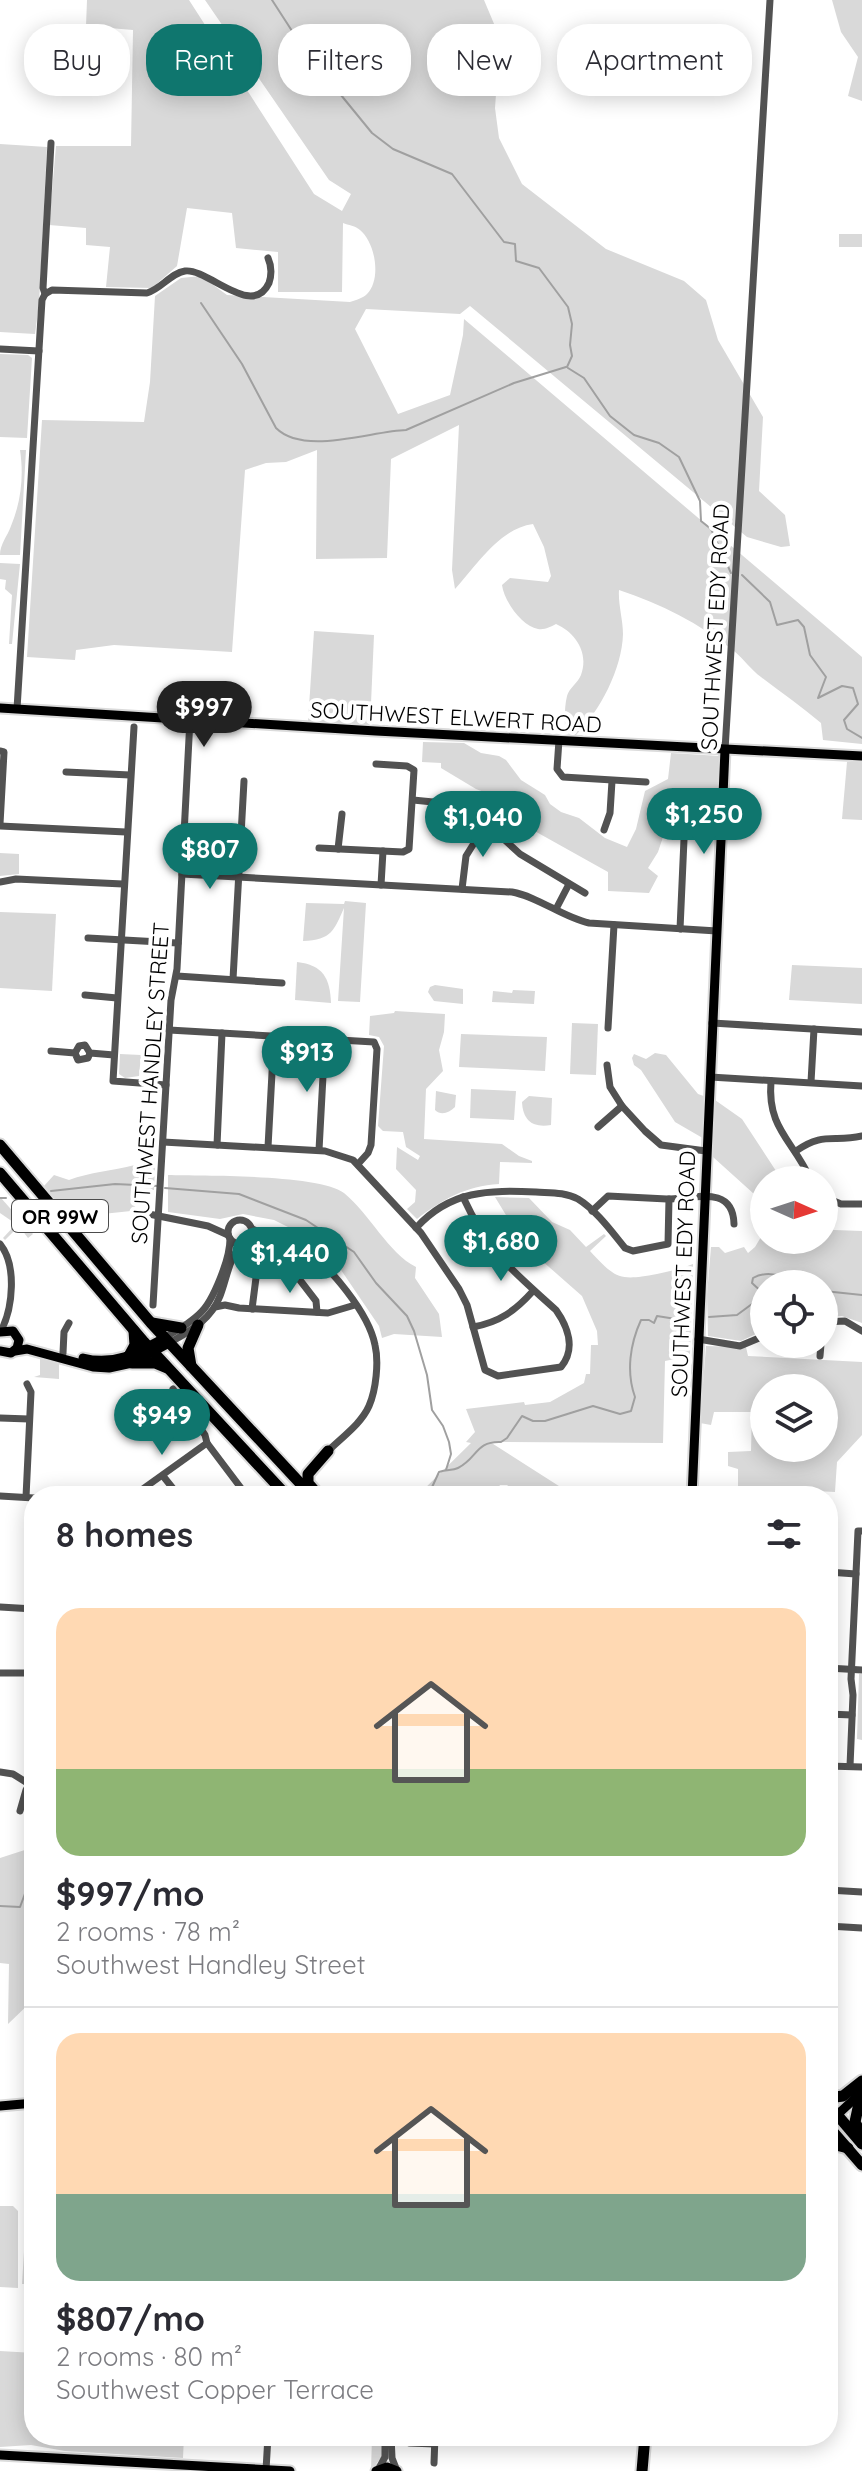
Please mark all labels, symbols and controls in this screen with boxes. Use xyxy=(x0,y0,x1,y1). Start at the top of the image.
chip: Buy xyxy=(24,24,130,96)
chip: Rent xyxy=(146,24,262,96)
chip: Filters xyxy=(278,24,411,96)
chip: New xyxy=(427,24,541,96)
chip: Apartment xyxy=(557,24,752,96)
street label: SOUTHWEST EDY ROAD xyxy=(695,503,735,751)
pin: $997 xyxy=(157,681,251,749)
text: $997 xyxy=(175,690,233,723)
street label: SOUTHWEST ELWERT ROAD xyxy=(310,695,602,739)
pin: $1,250 xyxy=(639,788,769,856)
pin: $1,040 xyxy=(418,791,548,859)
text: $1,250 xyxy=(665,797,743,830)
text: $1,040 xyxy=(443,800,523,833)
pin: $807 xyxy=(163,823,257,891)
text: $807 xyxy=(181,832,239,865)
street label: SOUTHWEST HANDLEY STREET xyxy=(125,921,175,1245)
pin: $913 xyxy=(260,1026,354,1094)
text: $913 xyxy=(280,1035,334,1068)
street label: SOUTHWEST EDY ROAD xyxy=(665,1150,701,1398)
north arrow xyxy=(750,1166,838,1254)
map controls xyxy=(750,1166,838,1462)
road number: OR 99W xyxy=(12,1200,108,1232)
pin: $1,680 xyxy=(436,1215,566,1283)
text: $1,680 xyxy=(462,1224,540,1257)
pin: $1,440 xyxy=(225,1227,355,1295)
text: $1,440 xyxy=(250,1236,330,1269)
button: locate xyxy=(750,1270,838,1358)
button: layers xyxy=(750,1374,838,1462)
pin: $949 xyxy=(115,1389,209,1457)
text: $949 xyxy=(132,1398,192,1431)
icon: filters xyxy=(762,1512,806,1556)
text: 8 homes xyxy=(56,1513,193,1556)
icon: home xyxy=(359,1660,503,1804)
text: $997/mo xyxy=(56,1872,204,1915)
text: 2 rooms · 78 m² xyxy=(56,1915,240,1948)
text: Southwest Handley Street xyxy=(56,1948,366,1981)
icon: home xyxy=(359,2085,503,2229)
text: $807/mo xyxy=(56,2297,205,2340)
text: 2 rooms · 80 m² xyxy=(56,2340,242,2373)
text: Southwest Copper Terrace xyxy=(56,2373,374,2406)

